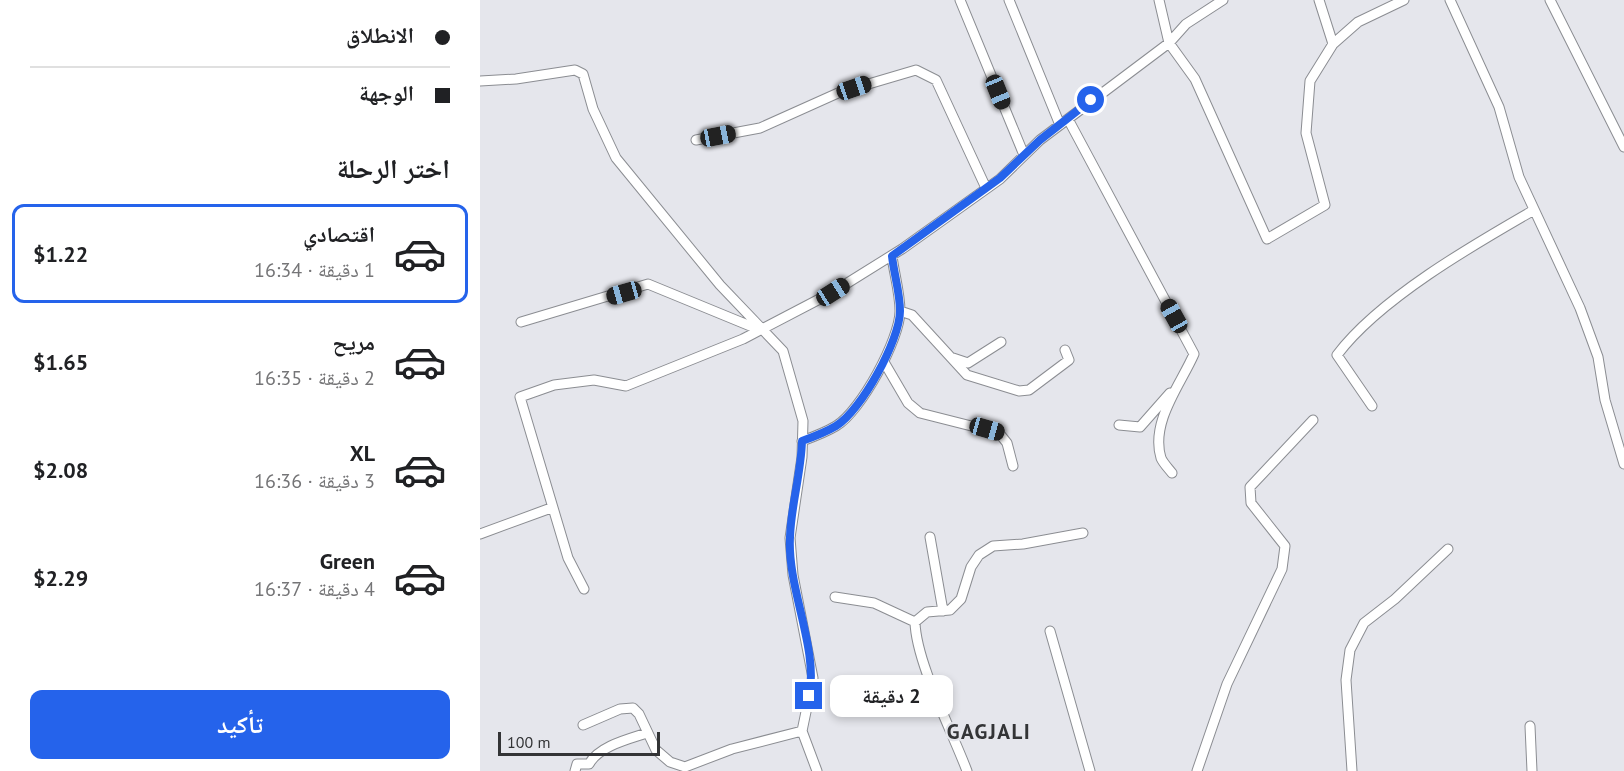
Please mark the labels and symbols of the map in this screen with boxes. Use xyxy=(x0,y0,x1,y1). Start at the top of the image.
car xyxy=(983,72,1013,112)
car xyxy=(834,74,874,102)
route start xyxy=(1077,86,1104,113)
car xyxy=(699,124,737,148)
car xyxy=(813,275,853,309)
car xyxy=(604,279,644,307)
car xyxy=(1157,296,1191,336)
car xyxy=(967,415,1007,443)
callout: 2 دقيقة xyxy=(830,675,953,717)
route end xyxy=(795,682,822,709)
district label: GAGJALI xyxy=(947,718,1031,745)
scale bar xyxy=(498,729,660,756)

